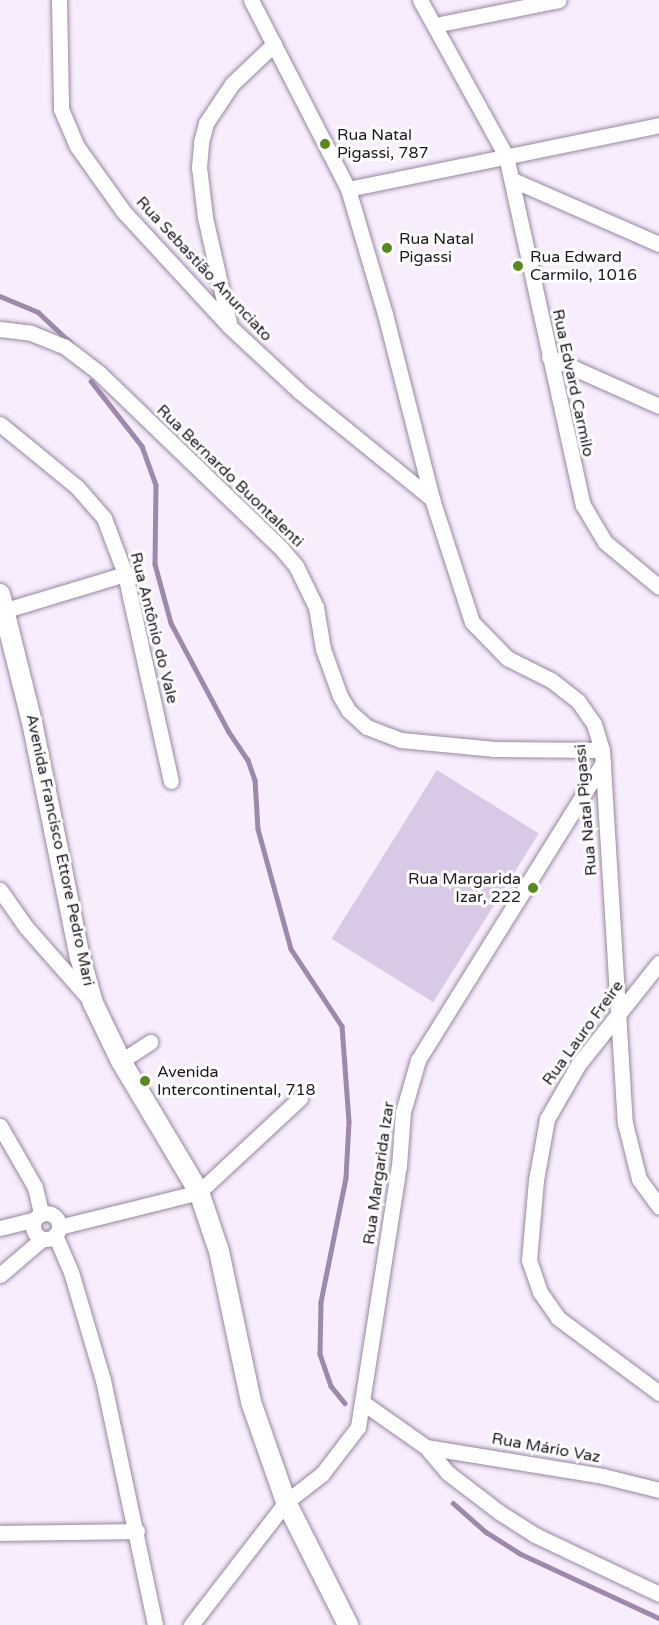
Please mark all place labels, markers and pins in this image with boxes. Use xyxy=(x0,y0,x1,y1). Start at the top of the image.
place label: Rua Natal Pigassi, 787 xyxy=(337,125,429,163)
marker: Rua Natal Pigassi, 787 xyxy=(318,137,332,151)
place label: Rua Natal Pigassi xyxy=(399,229,474,267)
marker: Rua Natal Pigassi xyxy=(380,241,394,255)
place label: Rua Edward Carmilo, 1016 xyxy=(530,247,637,285)
marker: Rua Edward Carmilo, 1016 xyxy=(511,259,525,273)
place label: Rua Margarida Izar, 222 xyxy=(408,869,521,907)
marker: Rua Margarida Izar, 222 xyxy=(526,881,540,895)
place label: Avenida Intercontinental, 718 xyxy=(157,1062,316,1100)
marker: Avenida Intercontinental, 718 xyxy=(138,1074,152,1088)

